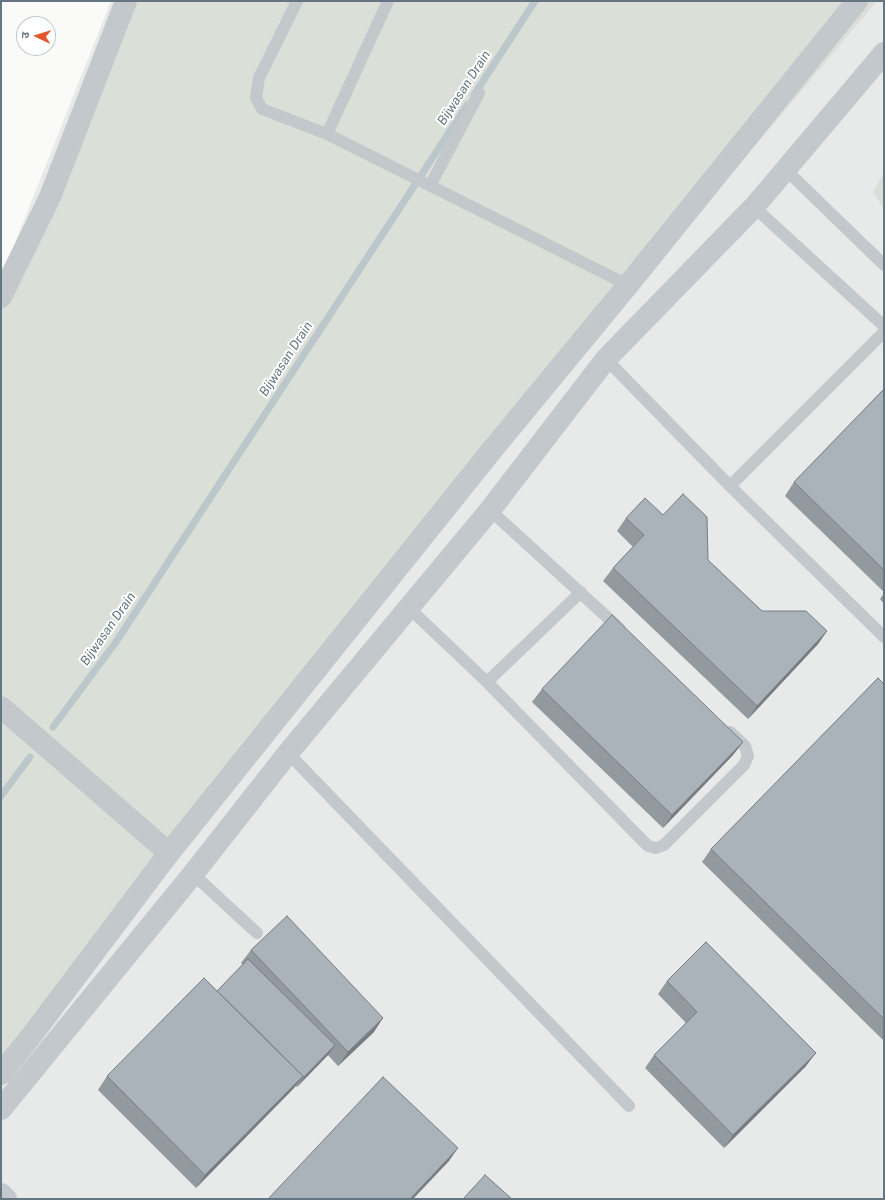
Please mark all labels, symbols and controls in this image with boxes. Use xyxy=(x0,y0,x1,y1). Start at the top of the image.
north arrow xyxy=(16,16,56,56)
text: उ xyxy=(19,32,31,39)
water label: Bijwasan Drain xyxy=(434,48,494,128)
water label: Bijwasan Drain xyxy=(256,319,316,399)
water label: Bijwasan Drain xyxy=(77,589,139,669)

